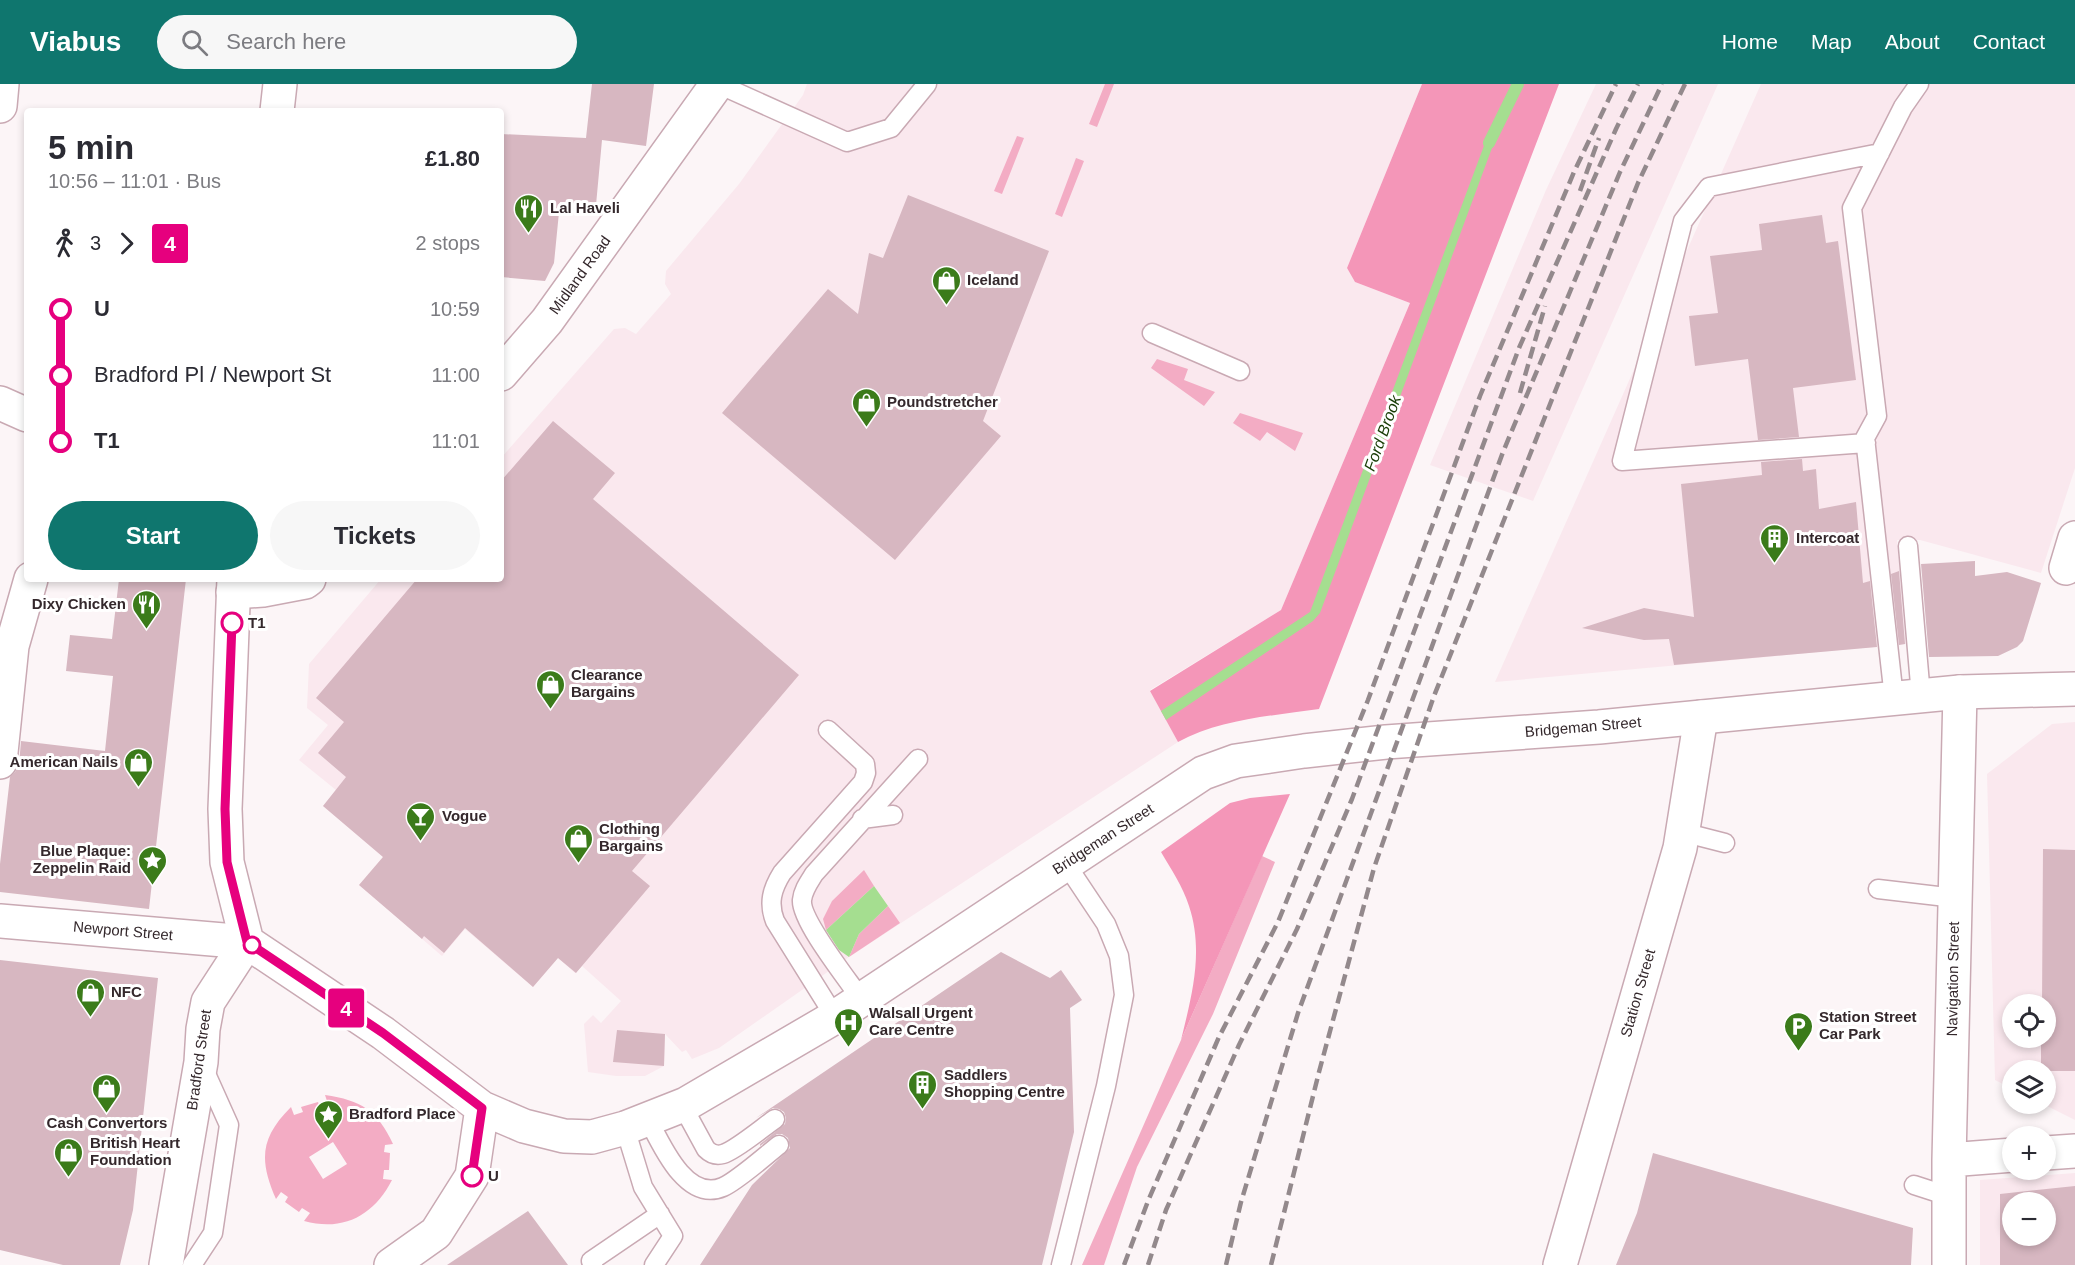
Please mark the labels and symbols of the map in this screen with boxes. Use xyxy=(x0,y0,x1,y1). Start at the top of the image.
restaurant icon: Lal Haveli xyxy=(513,192,545,234)
place label: Lal Haveli xyxy=(550,199,620,216)
street label: Midland Road xyxy=(546,232,614,317)
shop icon: Iceland xyxy=(930,264,962,306)
place label: Iceland xyxy=(967,271,1019,288)
shop icon: Poundstretcher xyxy=(850,386,882,428)
water label: Ford Brook xyxy=(1361,392,1404,473)
place label: Poundstretcher xyxy=(887,393,998,410)
building icon: Intercoat xyxy=(1759,522,1791,564)
place label: Intercoat xyxy=(1796,529,1859,546)
restaurant icon: Dixy Chicken xyxy=(131,588,163,630)
place label: Dixy Chicken xyxy=(32,595,126,612)
marker: T1 xyxy=(221,612,243,634)
place label: T1 xyxy=(248,614,266,631)
place label: Clearance Bargains xyxy=(571,666,643,700)
shop icon: Clearance Bargains xyxy=(534,668,566,710)
street label: Bridgeman Street xyxy=(1524,713,1643,740)
shop icon: American Nails xyxy=(123,746,155,788)
place label: American Nails xyxy=(10,753,118,770)
street label: Bridgeman Street xyxy=(1049,799,1157,877)
bar icon: Vogue xyxy=(405,800,437,842)
place label: Vogue xyxy=(442,807,487,824)
place label: Clothing Bargains xyxy=(599,820,663,854)
shop icon: Clothing Bargains xyxy=(562,822,594,864)
place label: Blue Plaque: Zeppelin Raid xyxy=(33,842,131,876)
place icon: Blue Plaque: Zeppelin Raid xyxy=(136,844,168,886)
street label: Newport Street xyxy=(72,918,174,943)
street label: Navigation Street xyxy=(1943,920,1962,1037)
unlabelled marker xyxy=(243,936,261,954)
street label: Station Street xyxy=(1617,946,1658,1039)
shop icon: NFC xyxy=(74,976,106,1018)
place label: NFC xyxy=(111,983,142,1000)
line badge: 4 xyxy=(326,988,366,1028)
place label: Walsall Urgent Care Centre xyxy=(869,1004,973,1038)
hospital icon: Walsall Urgent Care Centre xyxy=(832,1006,864,1048)
street label: Bradford Street xyxy=(183,1008,214,1111)
place label: Station Street Car Park xyxy=(1819,1008,1917,1042)
parking icon: Station Street Car Park xyxy=(1782,1010,1814,1052)
place label: Saddlers Shopping Centre xyxy=(944,1066,1065,1100)
building icon: Saddlers Shopping Centre xyxy=(907,1068,939,1110)
shop icon: Cash Convertors xyxy=(91,1072,123,1114)
place icon: Bradford Place xyxy=(312,1098,344,1140)
place label: Bradford Place xyxy=(349,1105,456,1122)
place label: Cash Convertors xyxy=(47,1114,167,1131)
place label: British Heart Foundation xyxy=(90,1134,180,1168)
shop icon: British Heart Foundation xyxy=(53,1136,85,1178)
marker: U xyxy=(461,1165,483,1187)
place label: U xyxy=(488,1167,499,1184)

